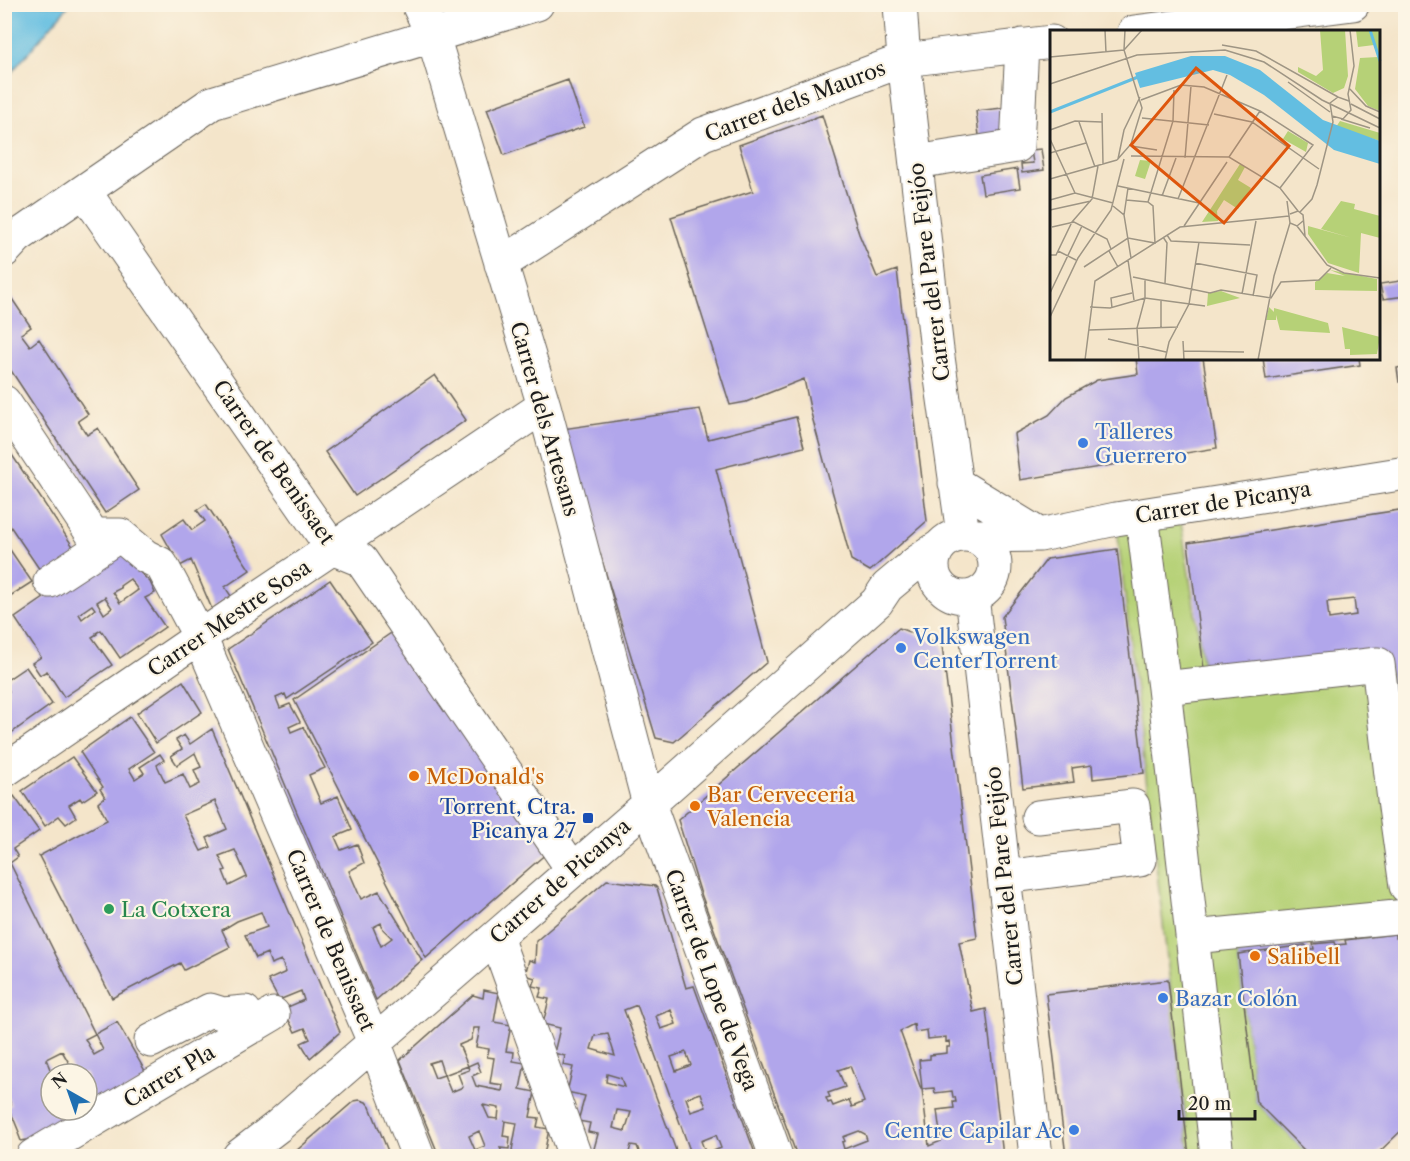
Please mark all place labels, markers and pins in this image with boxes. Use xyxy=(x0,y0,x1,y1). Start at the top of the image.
place label: Talleres Guerrero xyxy=(1095,419,1187,468)
marker: Talleres Guerrero xyxy=(1076,436,1090,450)
place label: Volkswagen CenterTorrent xyxy=(912,624,1058,673)
marker: Volkswagen CenterTorrent xyxy=(894,641,908,655)
place label: McDonald's xyxy=(426,764,544,789)
marker: McDonald's xyxy=(407,769,421,783)
place label: Bar Cerveceria Valencia xyxy=(706,782,856,831)
place label: Torrent, Ctra. Picanya 27 xyxy=(440,794,577,843)
marker: Bar Cerveceria Valencia xyxy=(688,799,702,813)
marker: Torrent, Ctra. Picanya 27 xyxy=(581,811,595,825)
place label: La Cotxera xyxy=(121,897,232,922)
marker: La Cotxera xyxy=(102,902,116,916)
place label: Salibell xyxy=(1267,944,1340,969)
marker: Salibell xyxy=(1248,949,1262,963)
place label: Bazar Colón xyxy=(1175,986,1298,1011)
marker: Bazar Colón xyxy=(1156,991,1170,1005)
place label: Centre Capilar Ac xyxy=(884,1118,1062,1143)
marker: Centre Capilar Ac xyxy=(1067,1123,1081,1137)

